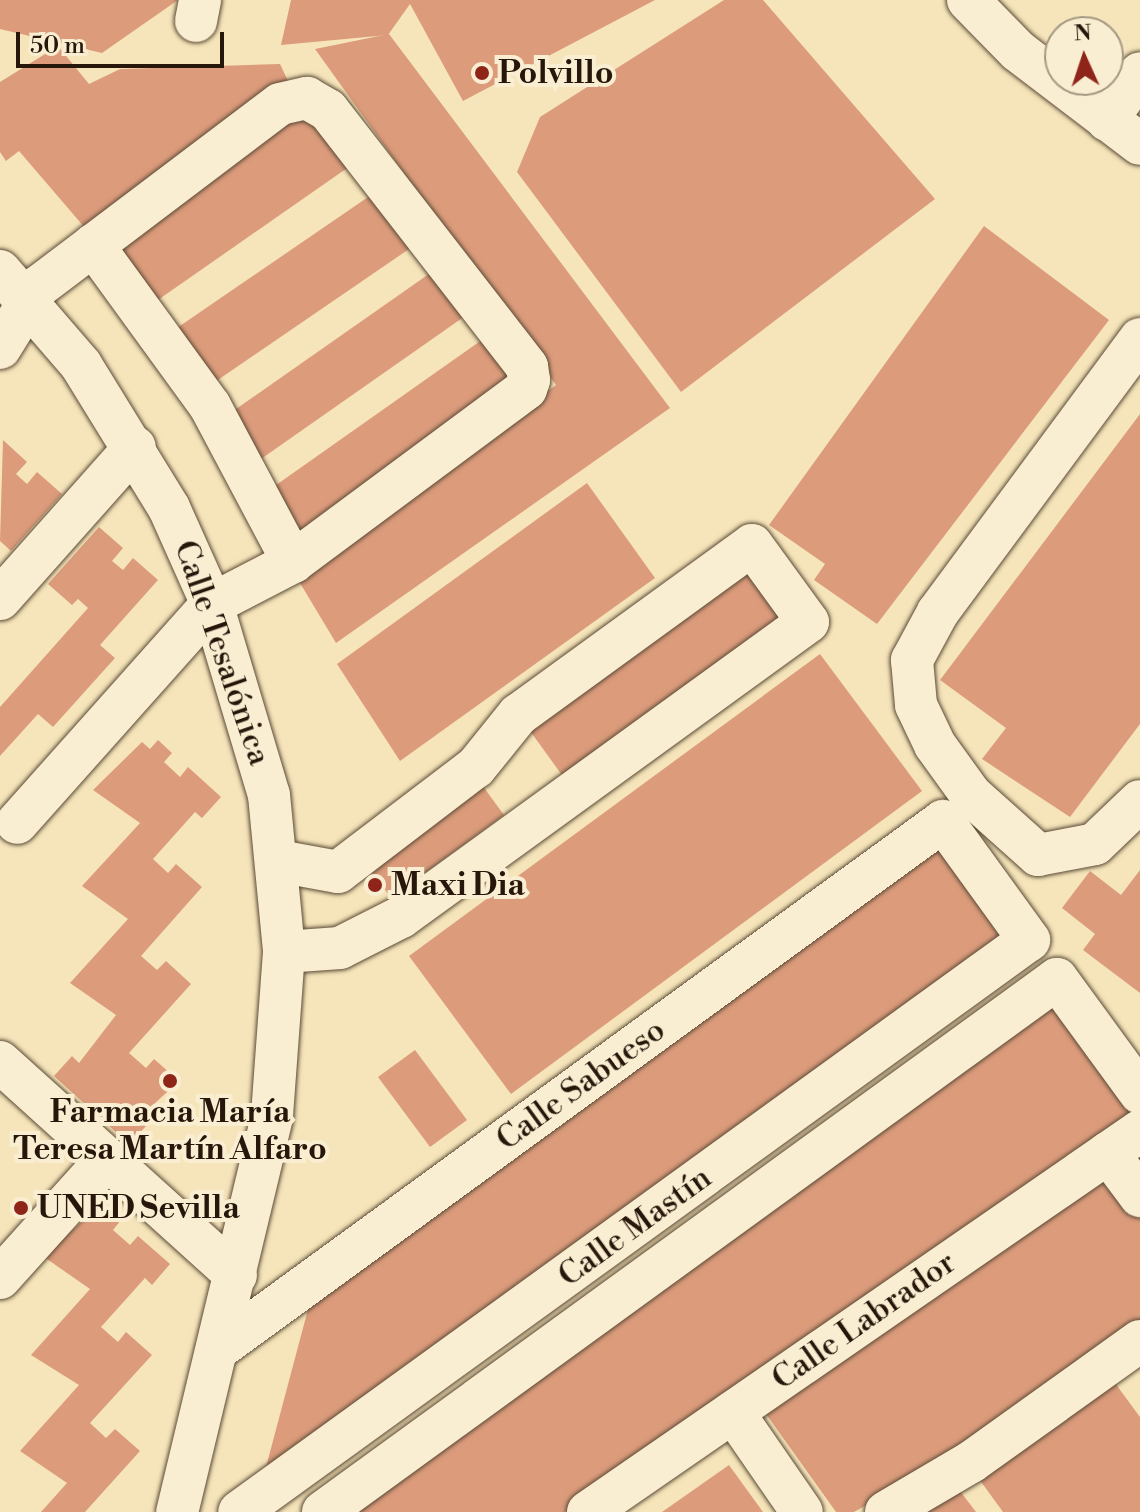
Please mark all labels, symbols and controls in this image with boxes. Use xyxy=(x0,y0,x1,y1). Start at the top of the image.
scale bar xyxy=(20,16,228,66)
north arrow xyxy=(1044,16,1124,96)
text: N xyxy=(1073,20,1092,47)
text: 50 m xyxy=(30,31,85,61)
place label: Polvillo xyxy=(498,54,614,92)
marker: Polvillo xyxy=(473,64,491,82)
street label: Calle Tesalónica xyxy=(166,536,278,770)
place label: Maxi Dia xyxy=(391,866,525,904)
marker: Maxi Dia xyxy=(366,876,384,894)
street label: Calle Sabueso xyxy=(489,1011,673,1159)
marker: Farmacia María Teresa Martín Alfaro xyxy=(161,1072,179,1090)
place label: Farmacia María Teresa Martín Alfaro xyxy=(13,1094,327,1169)
street label: Calle Mastín xyxy=(551,1159,719,1295)
place label: UNED Sevilla xyxy=(37,1189,240,1227)
marker: UNED Sevilla xyxy=(12,1199,30,1217)
street label: Calle Labrador xyxy=(765,1244,963,1398)

